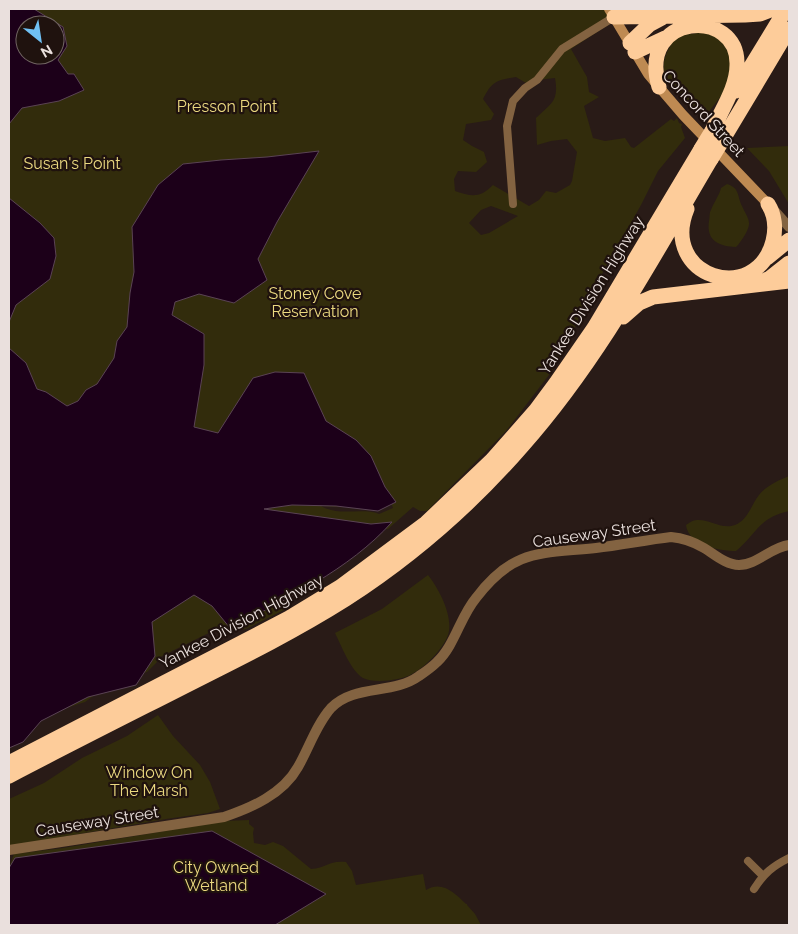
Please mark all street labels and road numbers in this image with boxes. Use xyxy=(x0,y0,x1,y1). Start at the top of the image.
street label: Concord Street xyxy=(659,66,749,161)
street label: Yankee Division Highway xyxy=(535,212,648,378)
street label: Causeway Street xyxy=(531,515,657,552)
street label: Yankee Division Highway xyxy=(156,570,327,673)
street label: Causeway Street xyxy=(34,802,160,841)

